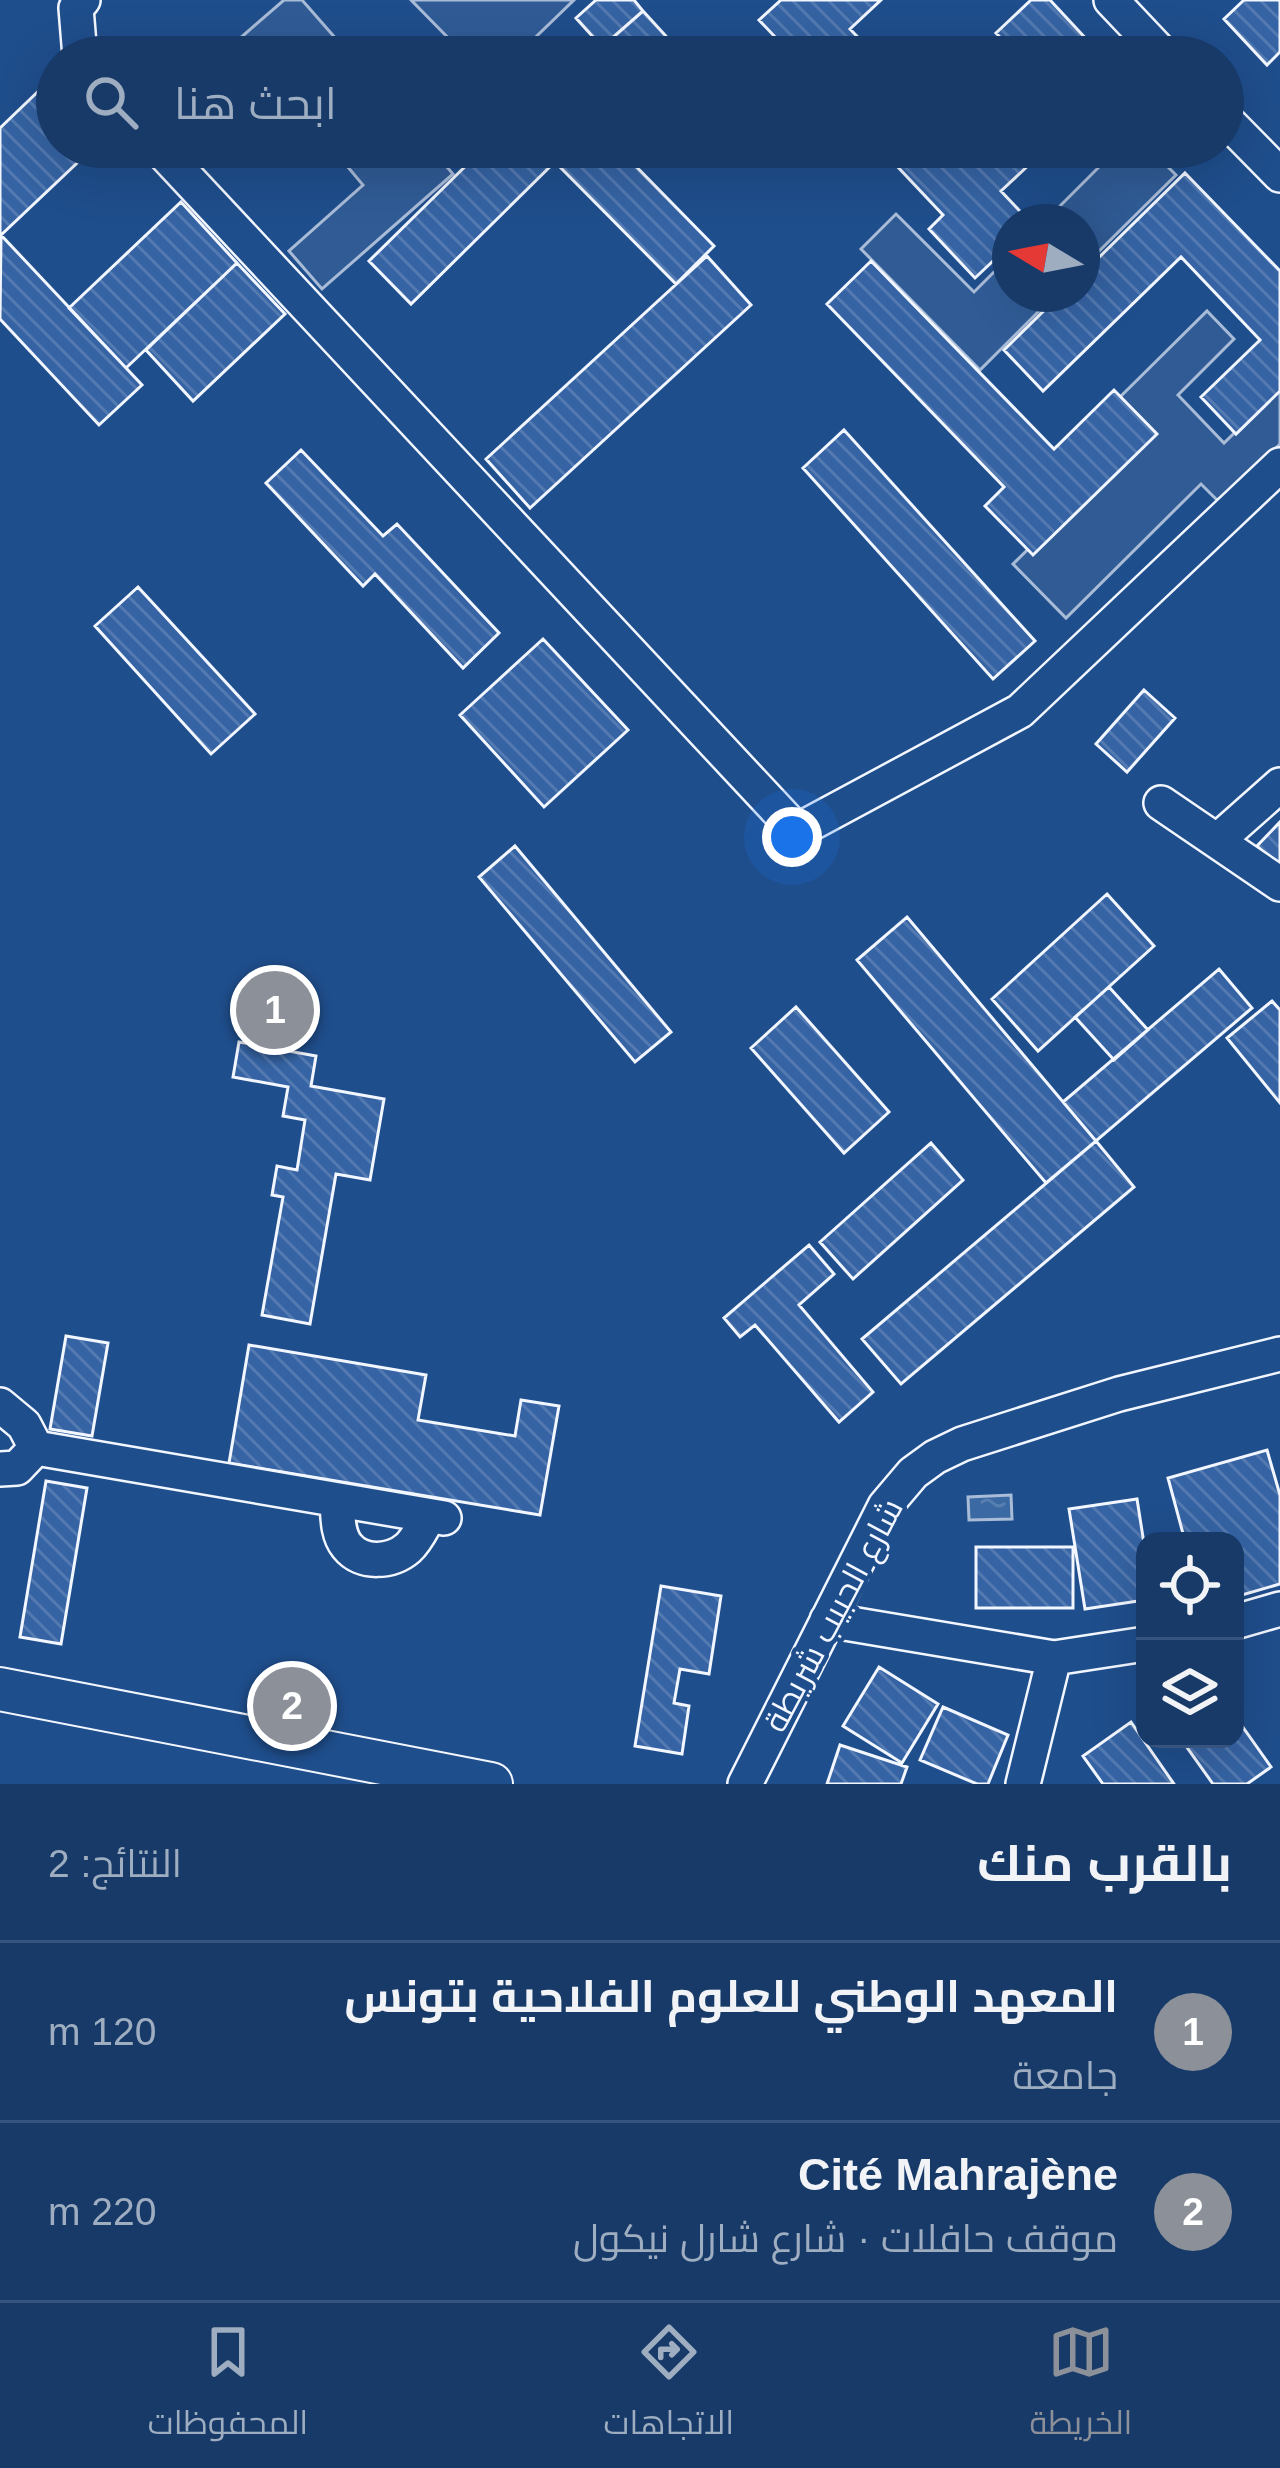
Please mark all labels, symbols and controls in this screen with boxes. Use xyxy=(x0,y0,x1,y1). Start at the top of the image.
search box xyxy=(36,36,1244,168)
icon: search xyxy=(78,69,144,135)
text: ابحث هنا xyxy=(174,78,337,129)
north arrow xyxy=(992,204,1100,312)
your location xyxy=(762,807,822,867)
pin: 1 xyxy=(236,965,314,1055)
street label: شارع الحبيب شريطة xyxy=(756,1492,914,1740)
map controls xyxy=(1136,1532,1244,1748)
button: locate xyxy=(1136,1532,1244,1640)
button: layers xyxy=(1136,1640,1244,1748)
pin: 2 xyxy=(253,1661,331,1751)
text: بالقرب منك xyxy=(977,1835,1232,1892)
text: النتائج: 2 xyxy=(48,1842,182,1885)
text: المعهد الوطني للعلوم الفلاحية بتونس xyxy=(345,1971,1118,2022)
text: 120 m xyxy=(48,2010,156,2053)
text: 1 xyxy=(1182,2010,1204,2053)
text: جامعة xyxy=(1012,2054,1118,2097)
text: Cité Mahrajène xyxy=(798,2149,1118,2200)
text: 220 m xyxy=(48,2190,156,2233)
text: 2 xyxy=(1182,2190,1204,2233)
text: موقف حافلات · شارع شارل نيكول xyxy=(573,2217,1118,2260)
tab: المحفوظات xyxy=(148,2319,308,2453)
tab: الاتجاهات xyxy=(604,2319,734,2453)
tab: الخريطة xyxy=(1029,2319,1132,2453)

